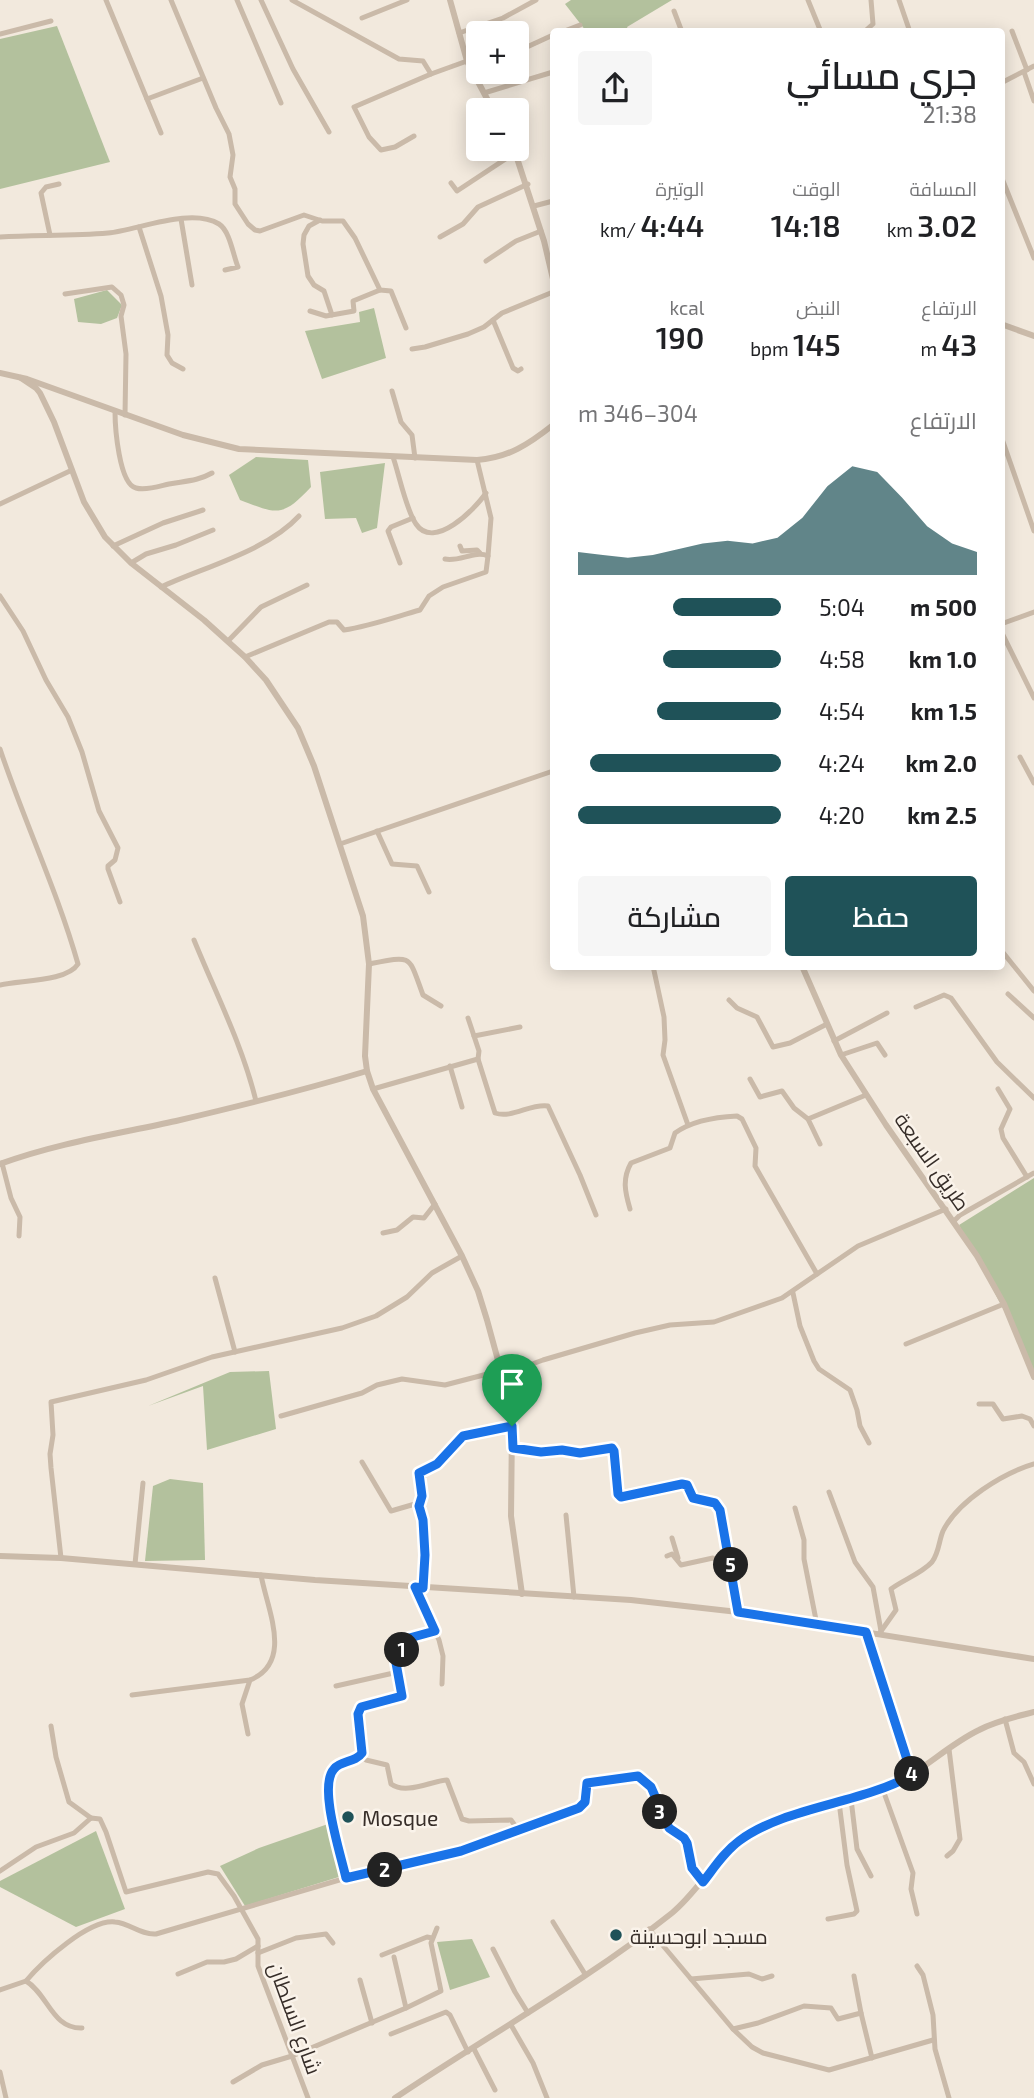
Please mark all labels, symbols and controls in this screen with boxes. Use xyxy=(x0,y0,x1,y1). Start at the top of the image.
map controls xyxy=(466,21,529,161)
button: + xyxy=(466,21,529,84)
button: share xyxy=(578,51,652,125)
text: جري مسائي xyxy=(786,51,977,97)
button: − xyxy=(466,98,529,161)
text: 21:38 xyxy=(923,100,977,128)
text: الوتيرة xyxy=(656,177,704,200)
text: الوقت xyxy=(792,177,841,200)
text: المسافة xyxy=(909,177,977,200)
text: 4:44 xyxy=(640,207,704,243)
text: 14:18 xyxy=(771,207,841,243)
text: 3.02 xyxy=(917,207,977,243)
text: /km xyxy=(600,218,640,241)
text: km xyxy=(887,218,917,241)
text: kcal xyxy=(670,296,704,319)
text: النبض xyxy=(796,296,841,319)
text: الارتفاع xyxy=(921,296,977,319)
text: 190 xyxy=(656,319,704,355)
text: 145 xyxy=(793,326,841,362)
text: 43 xyxy=(941,326,977,362)
text: bpm xyxy=(750,337,793,360)
text: m xyxy=(920,337,941,360)
text: 304–346 m xyxy=(578,399,698,427)
text: الارتفاع xyxy=(910,406,977,434)
text: 5:04 xyxy=(819,593,865,621)
text: 500 m xyxy=(910,593,977,621)
text: 4:58 xyxy=(819,645,865,673)
text: 1.0 km xyxy=(909,645,977,673)
text: 4:54 xyxy=(819,697,865,725)
text: 1.5 km xyxy=(911,697,977,725)
text: 4:24 xyxy=(818,749,865,777)
text: 2.0 km xyxy=(905,749,977,777)
text: 4:20 xyxy=(819,801,865,829)
text: 2.5 km xyxy=(907,801,977,829)
button: مشاركة xyxy=(578,876,771,956)
button: حفظ xyxy=(785,876,977,956)
street label: طريق السبعة xyxy=(888,1107,976,1216)
pin xyxy=(482,1354,542,1426)
icon: arrive xyxy=(493,1365,531,1403)
pin: 5 xyxy=(714,1548,748,1582)
text: 5 xyxy=(725,1553,736,1576)
pin: 1 xyxy=(384,1632,420,1668)
text: 1 xyxy=(397,1638,406,1661)
pin: 4 xyxy=(894,1756,930,1792)
text: 4 xyxy=(905,1762,918,1785)
pin: 3 xyxy=(642,1794,678,1829)
text: 3 xyxy=(654,1800,665,1823)
place label: Mosque xyxy=(362,1805,438,1830)
marker: Mosque xyxy=(340,1809,356,1825)
pin: 2 xyxy=(368,1853,402,1888)
text: 2 xyxy=(379,1858,390,1881)
place label: مسجد ابوحسينة xyxy=(630,1923,768,1949)
marker: مسجد ابوحسينة xyxy=(608,1927,624,1943)
street label: شارع السلطان xyxy=(261,1959,328,2078)

